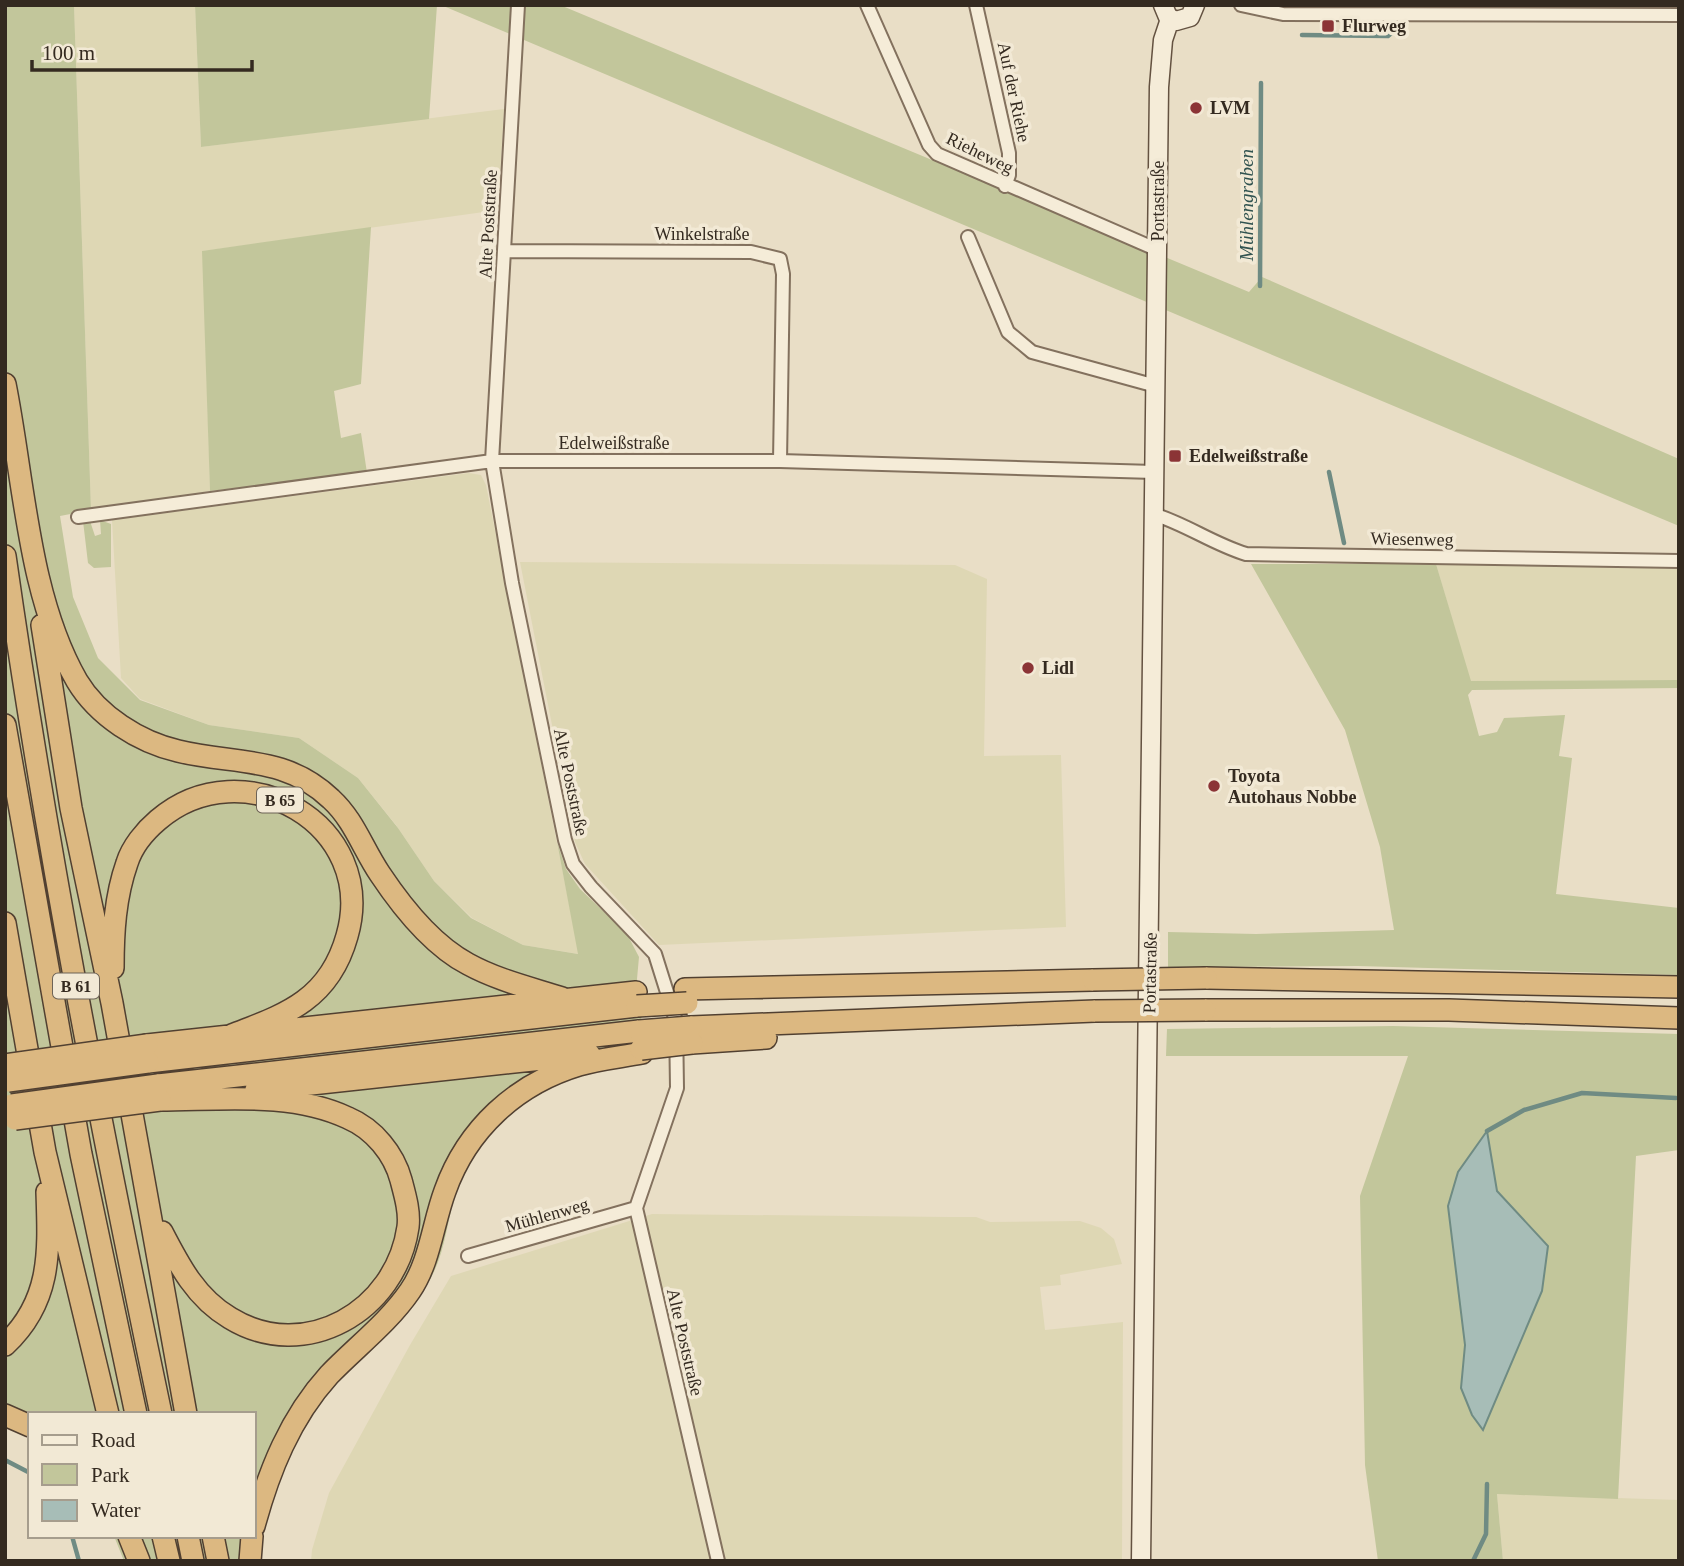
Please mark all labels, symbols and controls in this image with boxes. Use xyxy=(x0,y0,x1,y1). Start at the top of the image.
place label: Flurweg xyxy=(1342,16,1406,36)
marker: Flurweg xyxy=(1320,18,1336,34)
scale bar xyxy=(32,28,252,72)
street label: Auf der Riehe xyxy=(994,40,1034,144)
text: 100 m xyxy=(42,41,95,65)
place label: LVM xyxy=(1210,98,1250,118)
marker: LVM xyxy=(1188,100,1204,116)
street label: Rieheweg xyxy=(943,128,1017,178)
water label: Mühlengraben xyxy=(1236,149,1257,262)
street label: Portastraße xyxy=(1148,161,1168,241)
street label: Alte Poststraße xyxy=(475,169,501,279)
street label: Winkelstraße xyxy=(654,224,750,244)
street label: Edelweißstraße xyxy=(559,433,669,453)
place label: Edelweißstraße xyxy=(1189,446,1308,466)
marker: Edelweißstraße xyxy=(1167,448,1183,464)
street label: Wiesenweg xyxy=(1370,528,1454,550)
place label: Lidl xyxy=(1042,658,1074,678)
marker: Lidl xyxy=(1020,660,1036,676)
street label: Alte Poststraße xyxy=(550,726,592,838)
place label: Toyota Autohaus Nobbe xyxy=(1228,766,1357,807)
marker: Toyota Autohaus Nobbe xyxy=(1206,778,1222,794)
road number: B 65 xyxy=(257,788,303,813)
street label: Portastraße xyxy=(1139,932,1161,1014)
road number: B 61 xyxy=(53,974,99,998)
street label: Mühlenweg xyxy=(503,1194,591,1236)
street label: Alte Poststraße xyxy=(663,1286,707,1398)
legend xyxy=(28,1412,256,1538)
text: Road xyxy=(91,1428,136,1452)
text: Park xyxy=(91,1463,130,1487)
text: Water xyxy=(91,1498,141,1522)

